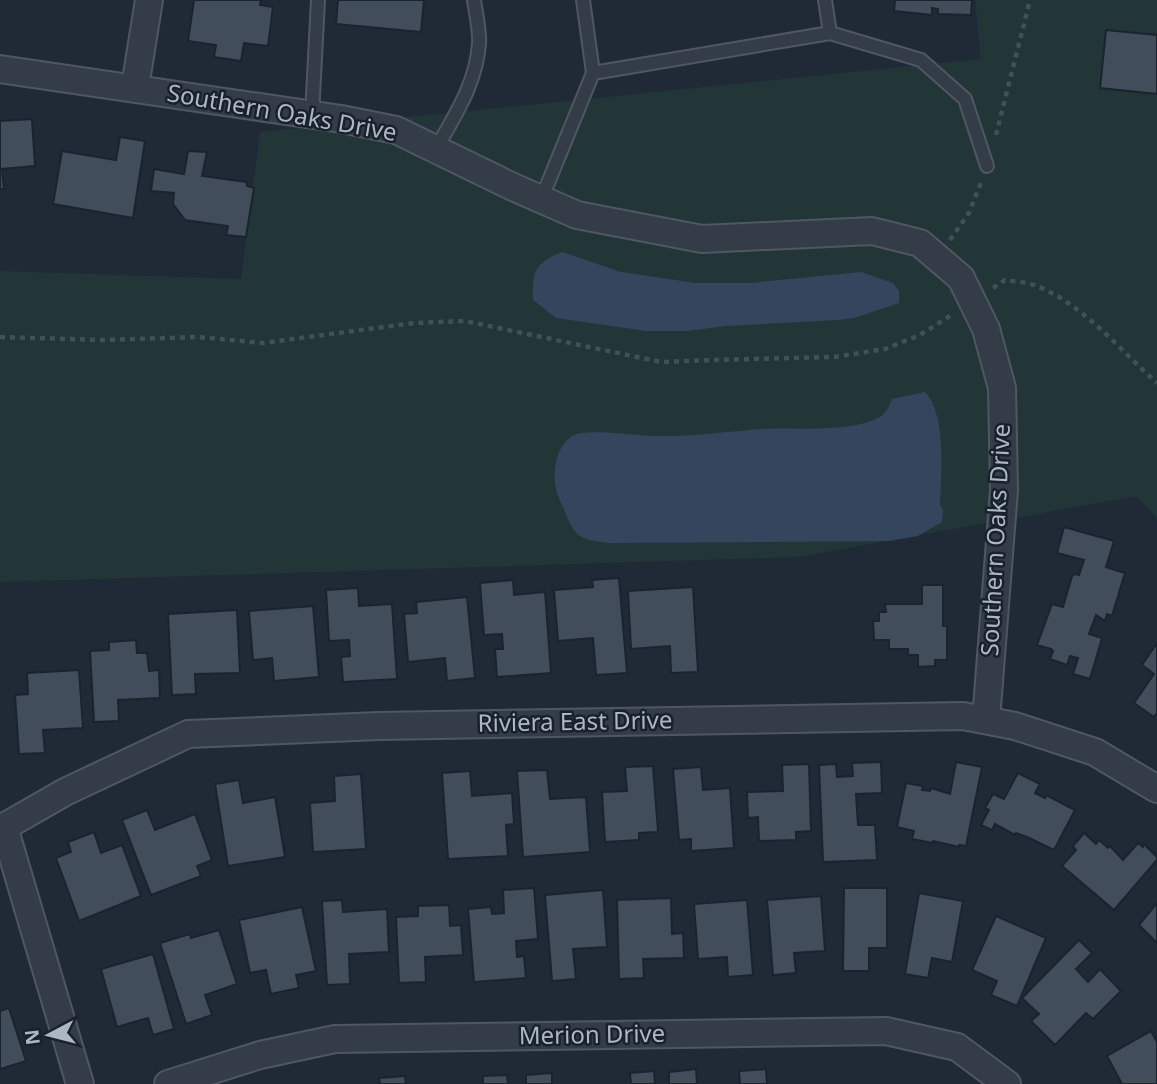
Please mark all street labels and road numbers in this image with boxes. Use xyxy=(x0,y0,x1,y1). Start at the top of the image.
street label: Southern Oaks Drive xyxy=(165,75,400,148)
street label: Southern Oaks Drive xyxy=(972,423,1017,657)
street label: Riviera East Drive xyxy=(477,702,673,739)
street label: Merion Drive xyxy=(519,1016,665,1051)

